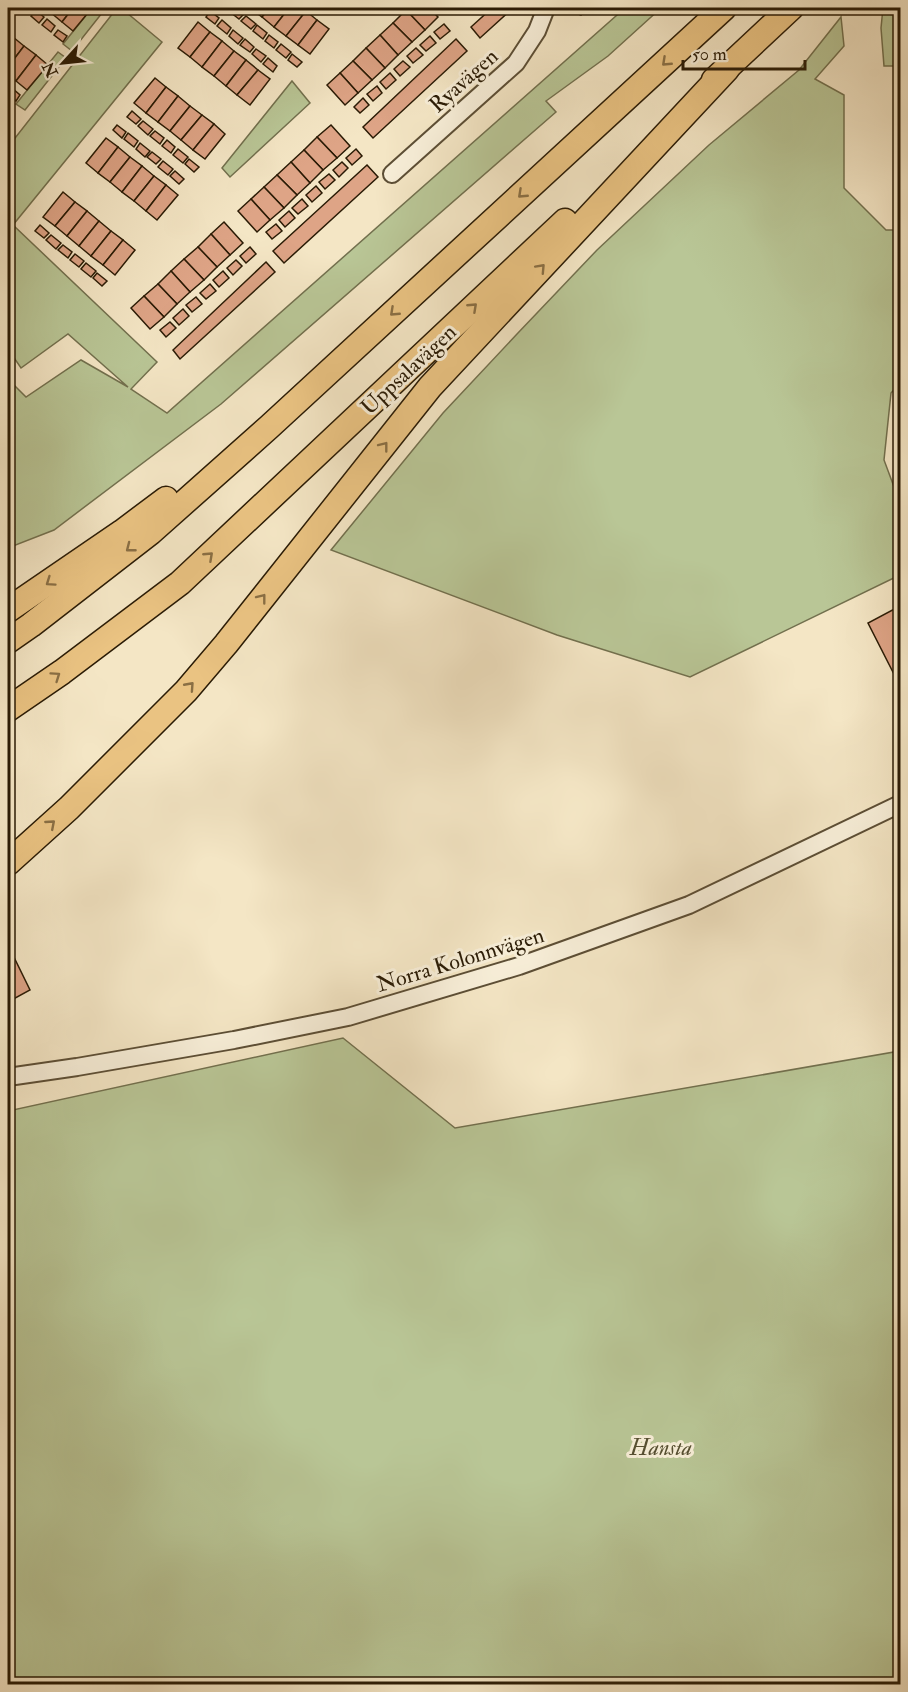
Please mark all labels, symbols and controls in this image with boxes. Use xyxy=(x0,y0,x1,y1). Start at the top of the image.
north arrow xyxy=(33,33,93,93)
scale bar xyxy=(683,33,804,71)
street label: Ryavägen xyxy=(423,42,504,119)
text: 50 m xyxy=(692,43,727,66)
one-way arrow xyxy=(662,54,673,65)
text: N xyxy=(38,58,63,81)
one-way arrow xyxy=(519,187,529,198)
one-way arrow xyxy=(534,265,545,275)
one-way arrow xyxy=(467,303,477,314)
one-way arrow xyxy=(390,305,401,316)
street label: Uppsalavägen xyxy=(355,318,463,422)
one-way arrow xyxy=(376,441,387,452)
one-way arrow xyxy=(125,541,136,552)
one-way arrow xyxy=(203,552,213,563)
one-way arrow xyxy=(46,575,57,586)
one-way arrow xyxy=(255,594,266,605)
one-way arrow xyxy=(49,672,60,683)
one-way arrow xyxy=(183,683,194,693)
one-way arrow xyxy=(45,820,55,831)
street label: Norra Kolonnvägen xyxy=(373,921,547,999)
park label: Hansta xyxy=(629,1434,692,1462)

